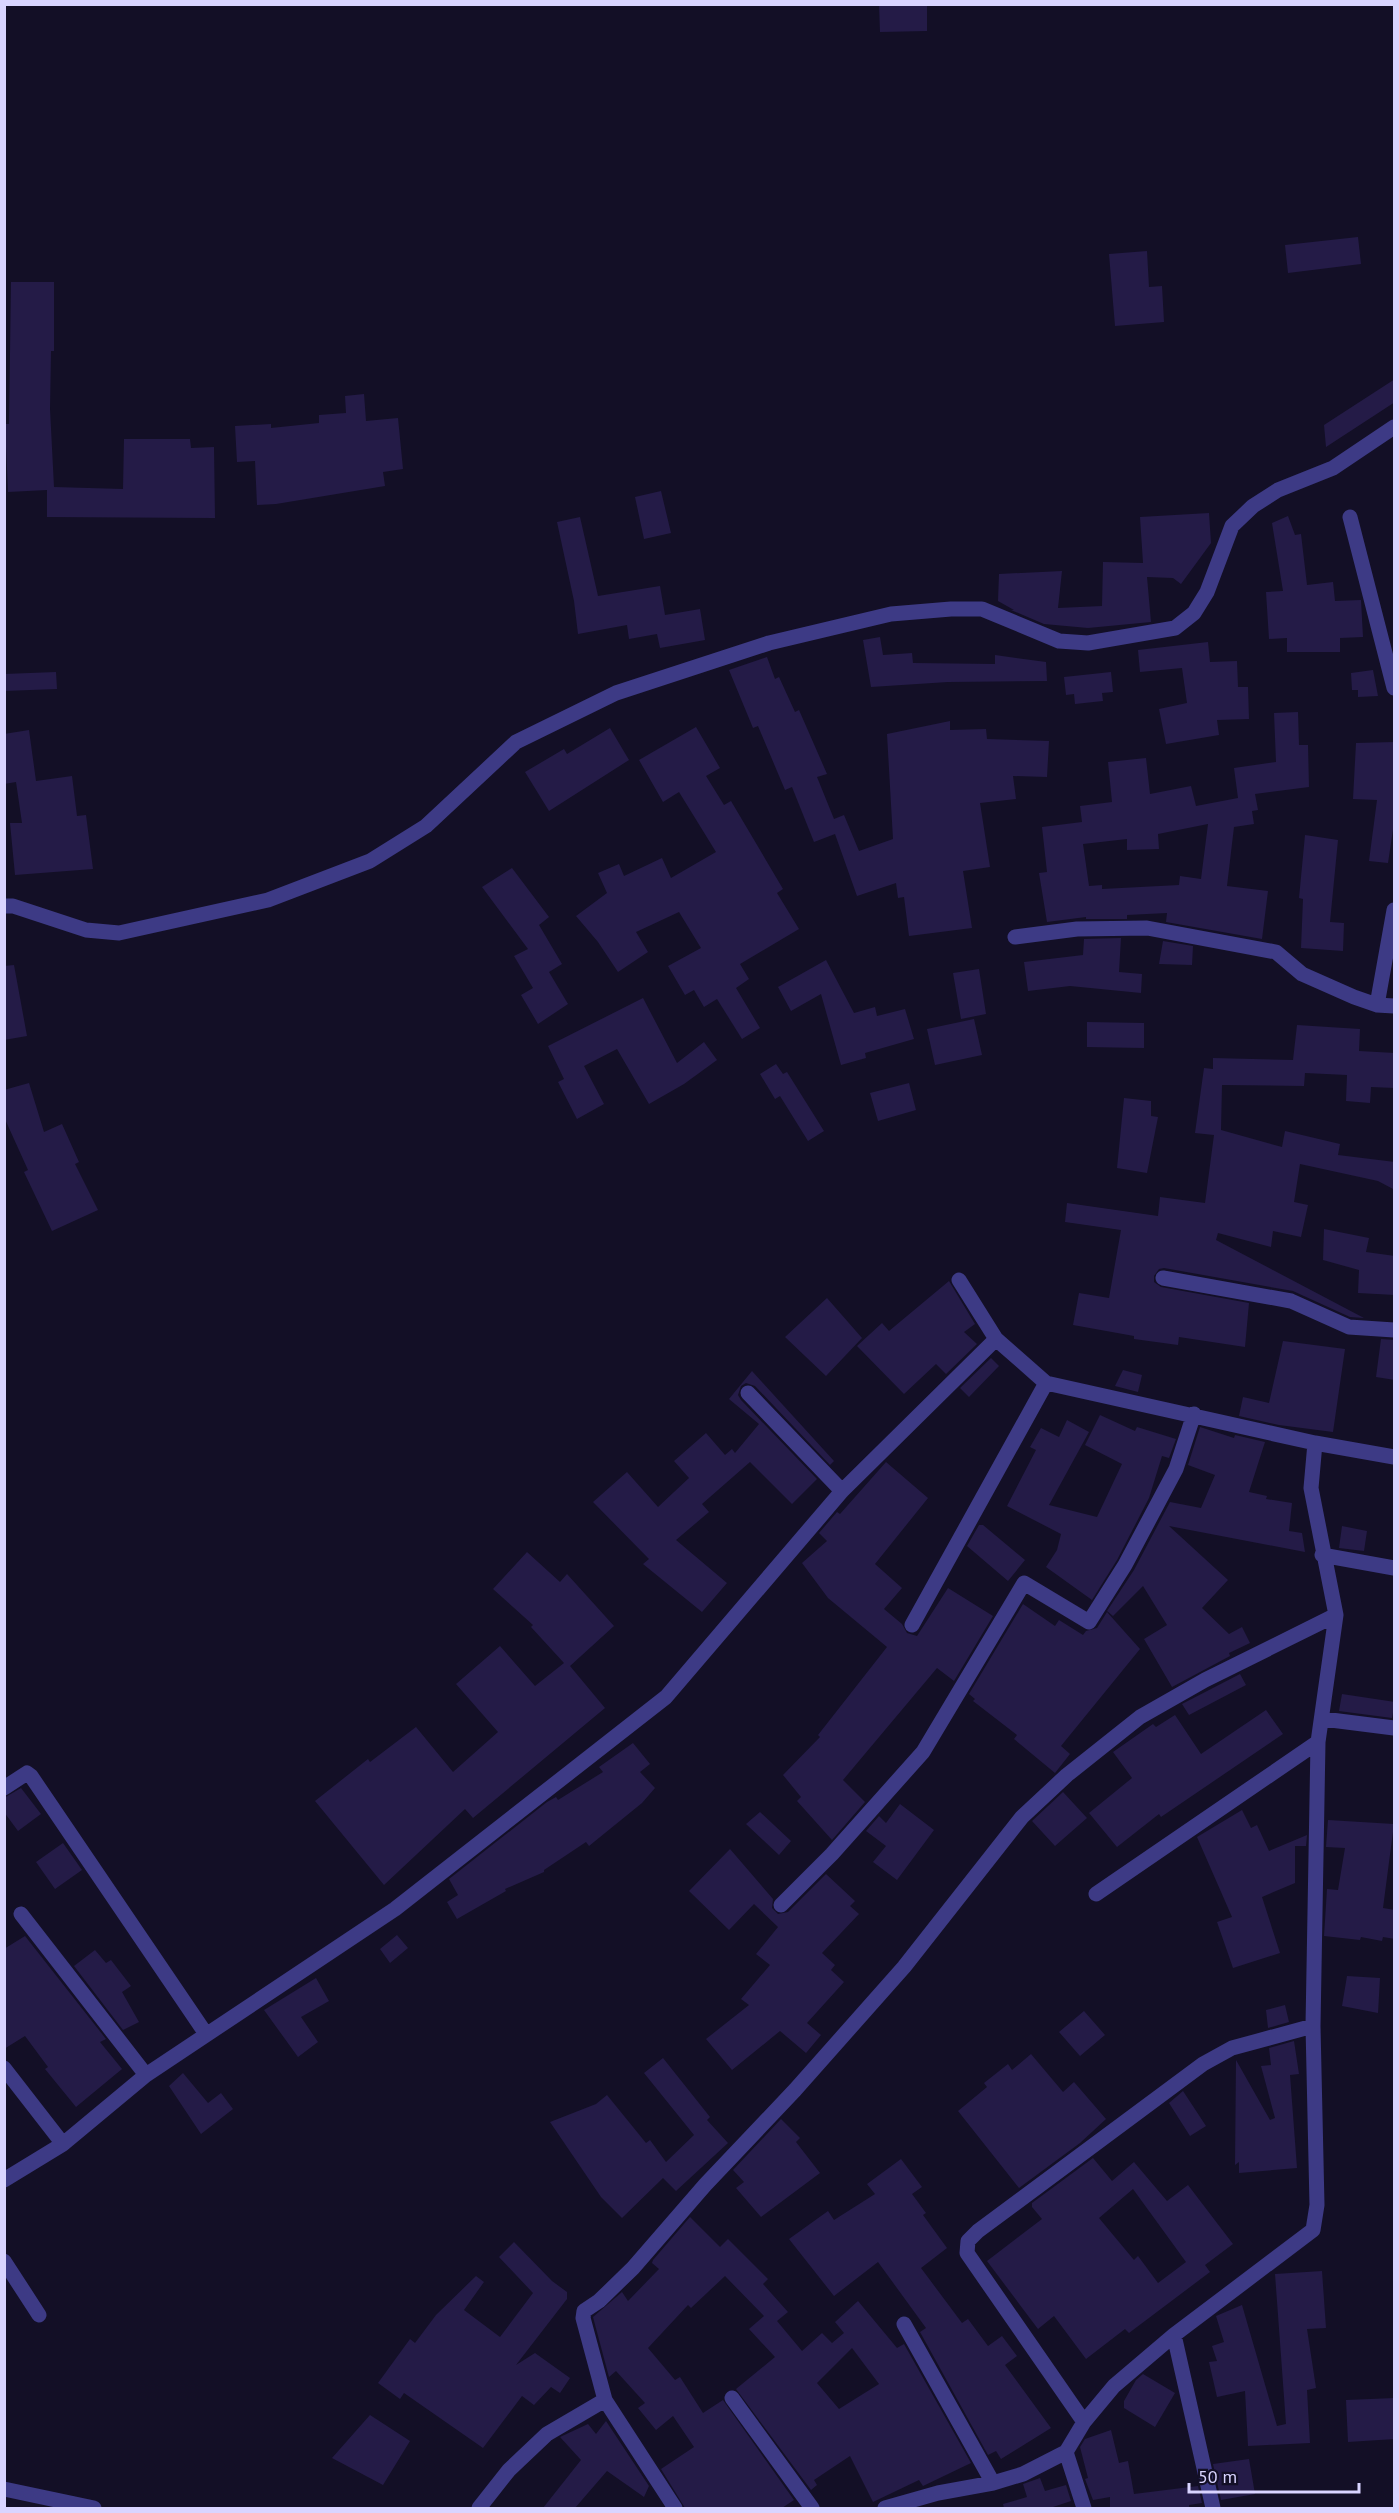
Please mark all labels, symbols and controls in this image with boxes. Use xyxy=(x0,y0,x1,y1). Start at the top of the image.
scale bar xyxy=(1189,2456,1358,2494)
text: 50 m xyxy=(1198,2465,1237,2488)

